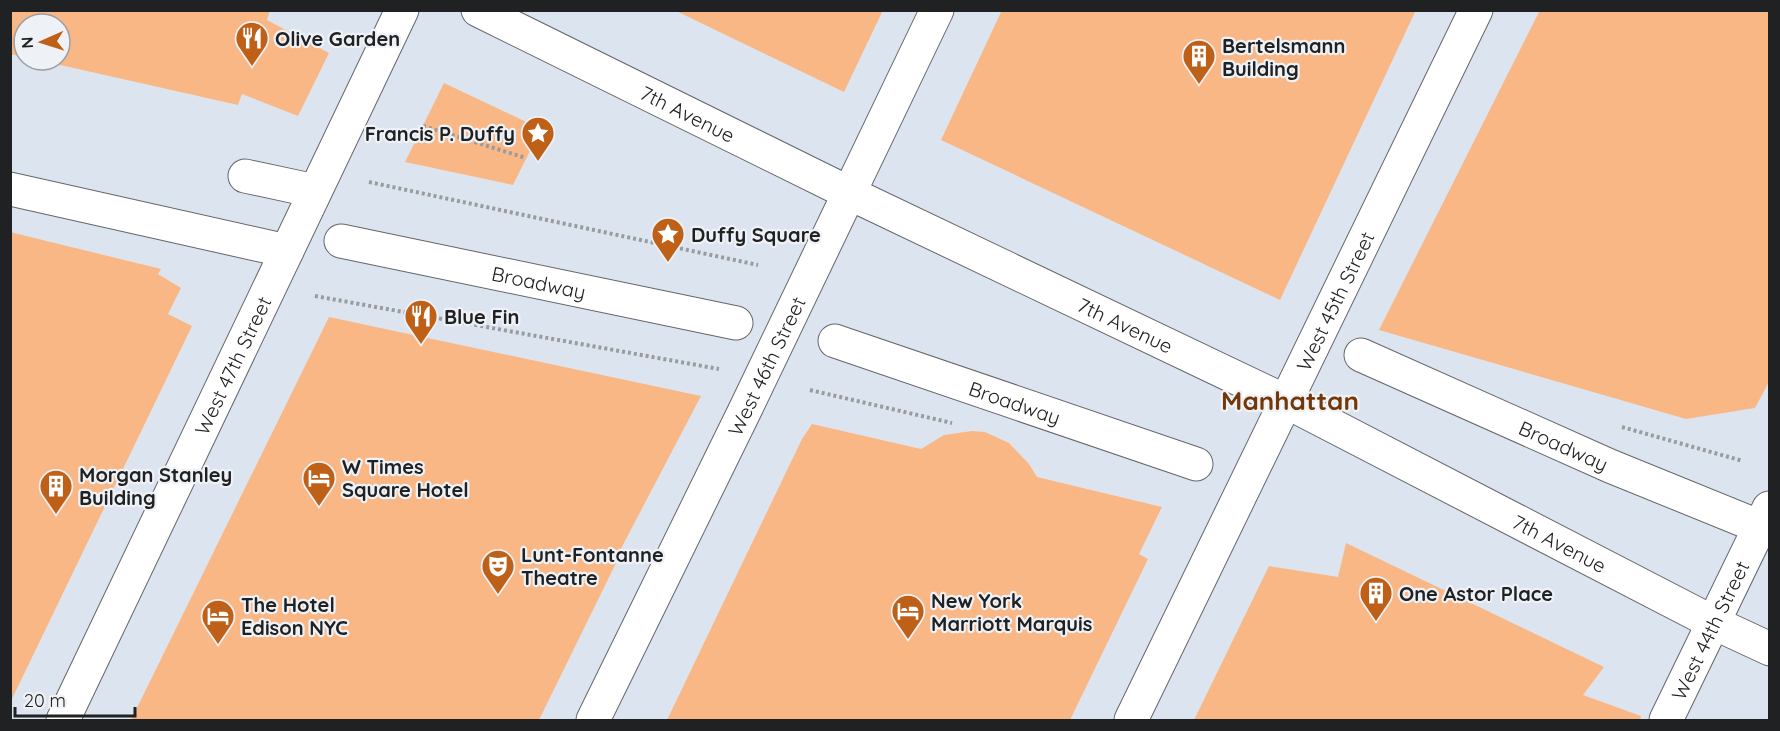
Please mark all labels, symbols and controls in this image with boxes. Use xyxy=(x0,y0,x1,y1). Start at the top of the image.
north arrow xyxy=(12,12,72,72)
restaurant icon: Olive Garden xyxy=(234,20,270,67)
place label: Olive Garden xyxy=(275,26,400,51)
place label: Bertelsmann Building xyxy=(1222,33,1345,81)
text: N xyxy=(17,36,37,49)
building icon: Bertelsmann Building xyxy=(1181,38,1217,85)
street label: 7th Avenue xyxy=(636,80,739,147)
place icon: Francis P. Duffy xyxy=(520,115,556,162)
place label: Francis P. Duffy xyxy=(365,121,515,146)
place icon: Duffy Square xyxy=(650,216,686,263)
place label: Duffy Square xyxy=(691,222,821,247)
street label: West 45th Street xyxy=(1290,227,1379,375)
street label: Broadway xyxy=(490,260,588,304)
street label: West 47th Street xyxy=(189,292,276,439)
street label: West 46th Street xyxy=(722,292,810,440)
street label: 7th Avenue xyxy=(1074,292,1177,358)
restaurant icon: Blue Fin xyxy=(403,298,439,345)
place label: Blue Fin xyxy=(444,304,519,329)
street label: Broadway xyxy=(966,375,1064,429)
district label: Manhattan xyxy=(1221,384,1359,417)
street label: Broadway xyxy=(1515,415,1612,476)
place label: W Times Square Hotel xyxy=(342,454,469,502)
hotel icon: W Times Square Hotel xyxy=(301,460,337,507)
place label: Morgan Stanley Building xyxy=(79,462,232,510)
building icon: Morgan Stanley Building xyxy=(38,468,74,515)
street label: 7th Avenue xyxy=(1508,509,1611,578)
place label: Lunt-Fontanne Theatre xyxy=(521,542,664,590)
theatre icon: Lunt-Fontanne Theatre xyxy=(480,548,516,595)
street label: West 44th Street xyxy=(1665,556,1754,704)
building icon: One Astor Place xyxy=(1358,575,1394,622)
place label: One Astor Place xyxy=(1399,581,1553,606)
place label: New York Marriott Marquis xyxy=(931,588,1092,636)
place label: The Hotel Edison NYC xyxy=(241,592,348,640)
hotel icon: New York Marriott Marquis xyxy=(890,593,926,640)
hotel icon: The Hotel Edison NYC xyxy=(200,598,236,645)
scale bar xyxy=(15,680,135,718)
text: 20 m xyxy=(24,689,66,712)

